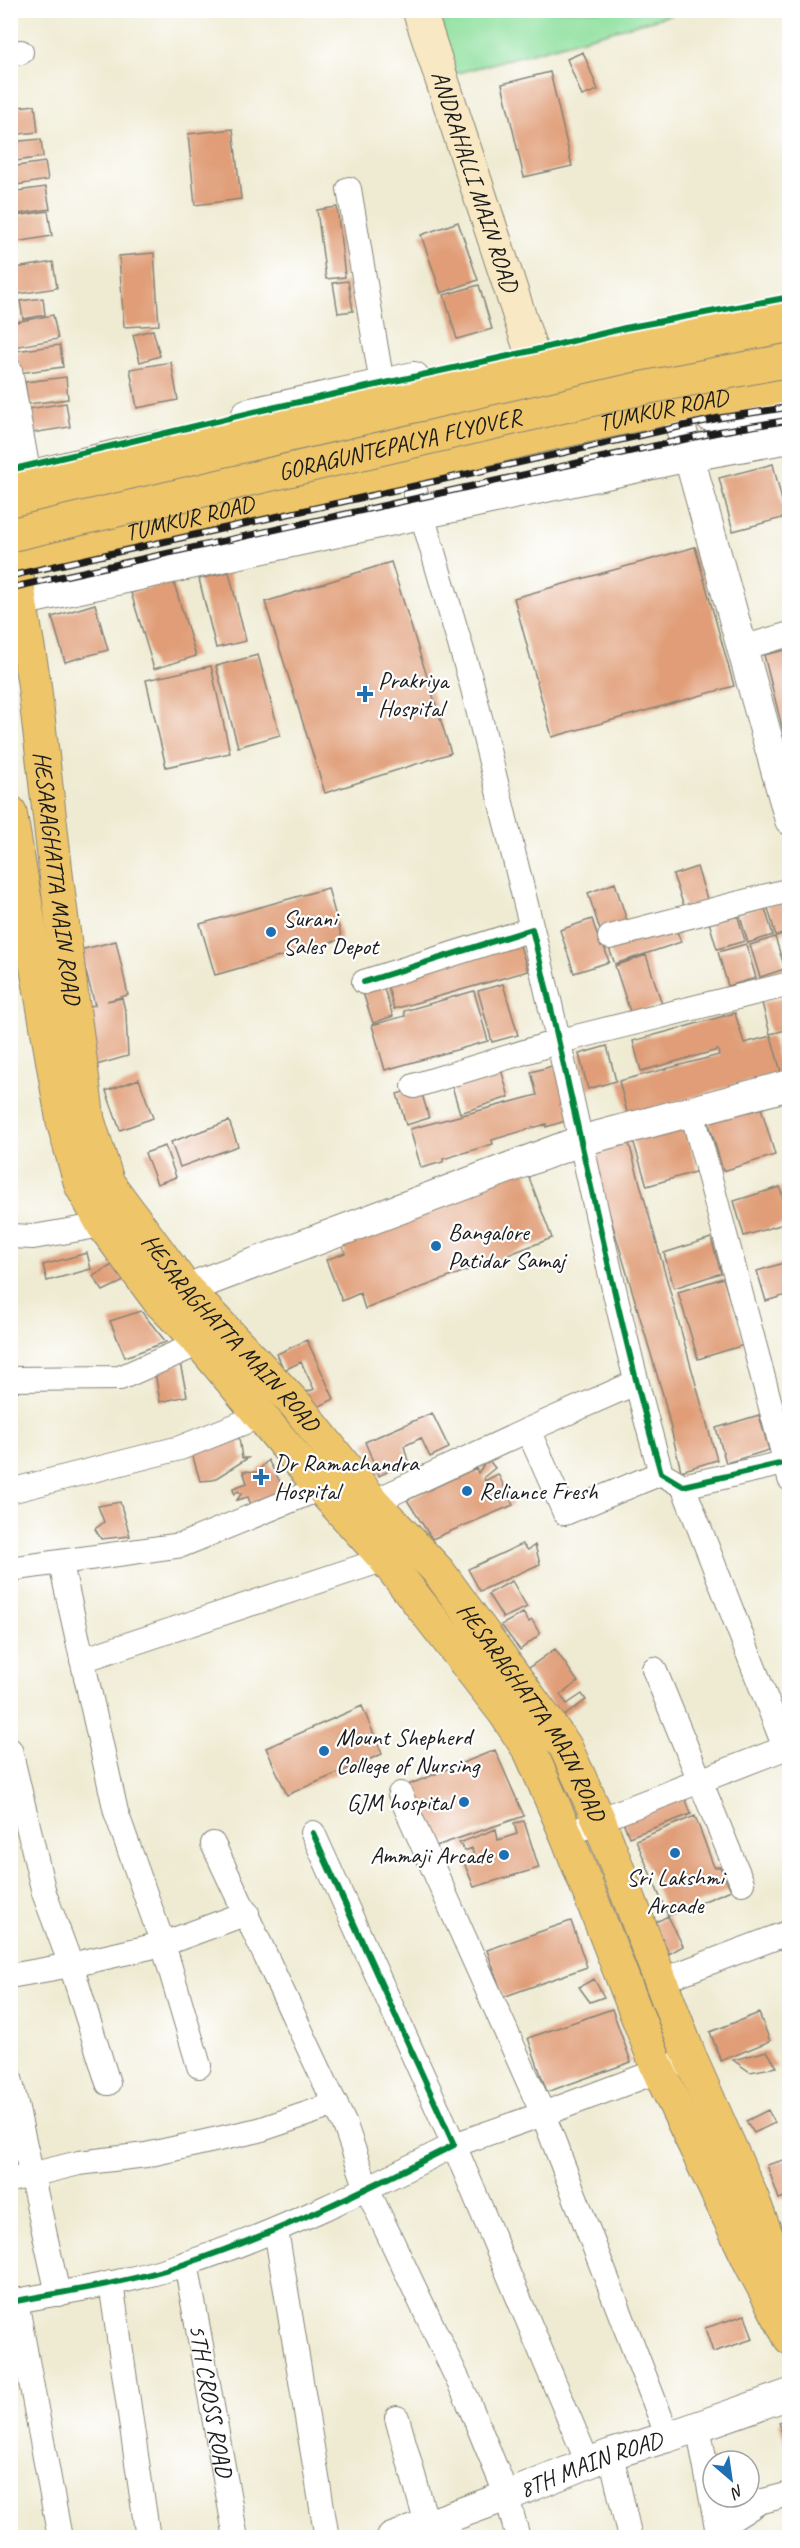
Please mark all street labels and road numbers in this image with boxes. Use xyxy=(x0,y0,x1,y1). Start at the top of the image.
street label: ANDRAHALLI MAIN ROAD xyxy=(425,67,526,297)
street label: TUMKUR ROAD xyxy=(595,381,732,438)
street label: GORAGUNTEPALYA FLYOVER xyxy=(275,401,527,487)
street label: TUMKUR ROAD xyxy=(122,488,259,548)
street label: HESARAGHATTA MAIN ROAD xyxy=(27,750,88,1008)
street label: HESARAGHATTA MAIN ROAD xyxy=(135,1228,328,1439)
street label: HESARAGHATTA MAIN ROAD xyxy=(451,1596,613,1828)
street label: 5TH CROSS ROAD xyxy=(182,2322,240,2482)
street label: 8TH MAIN ROAD xyxy=(515,2424,668,2504)

